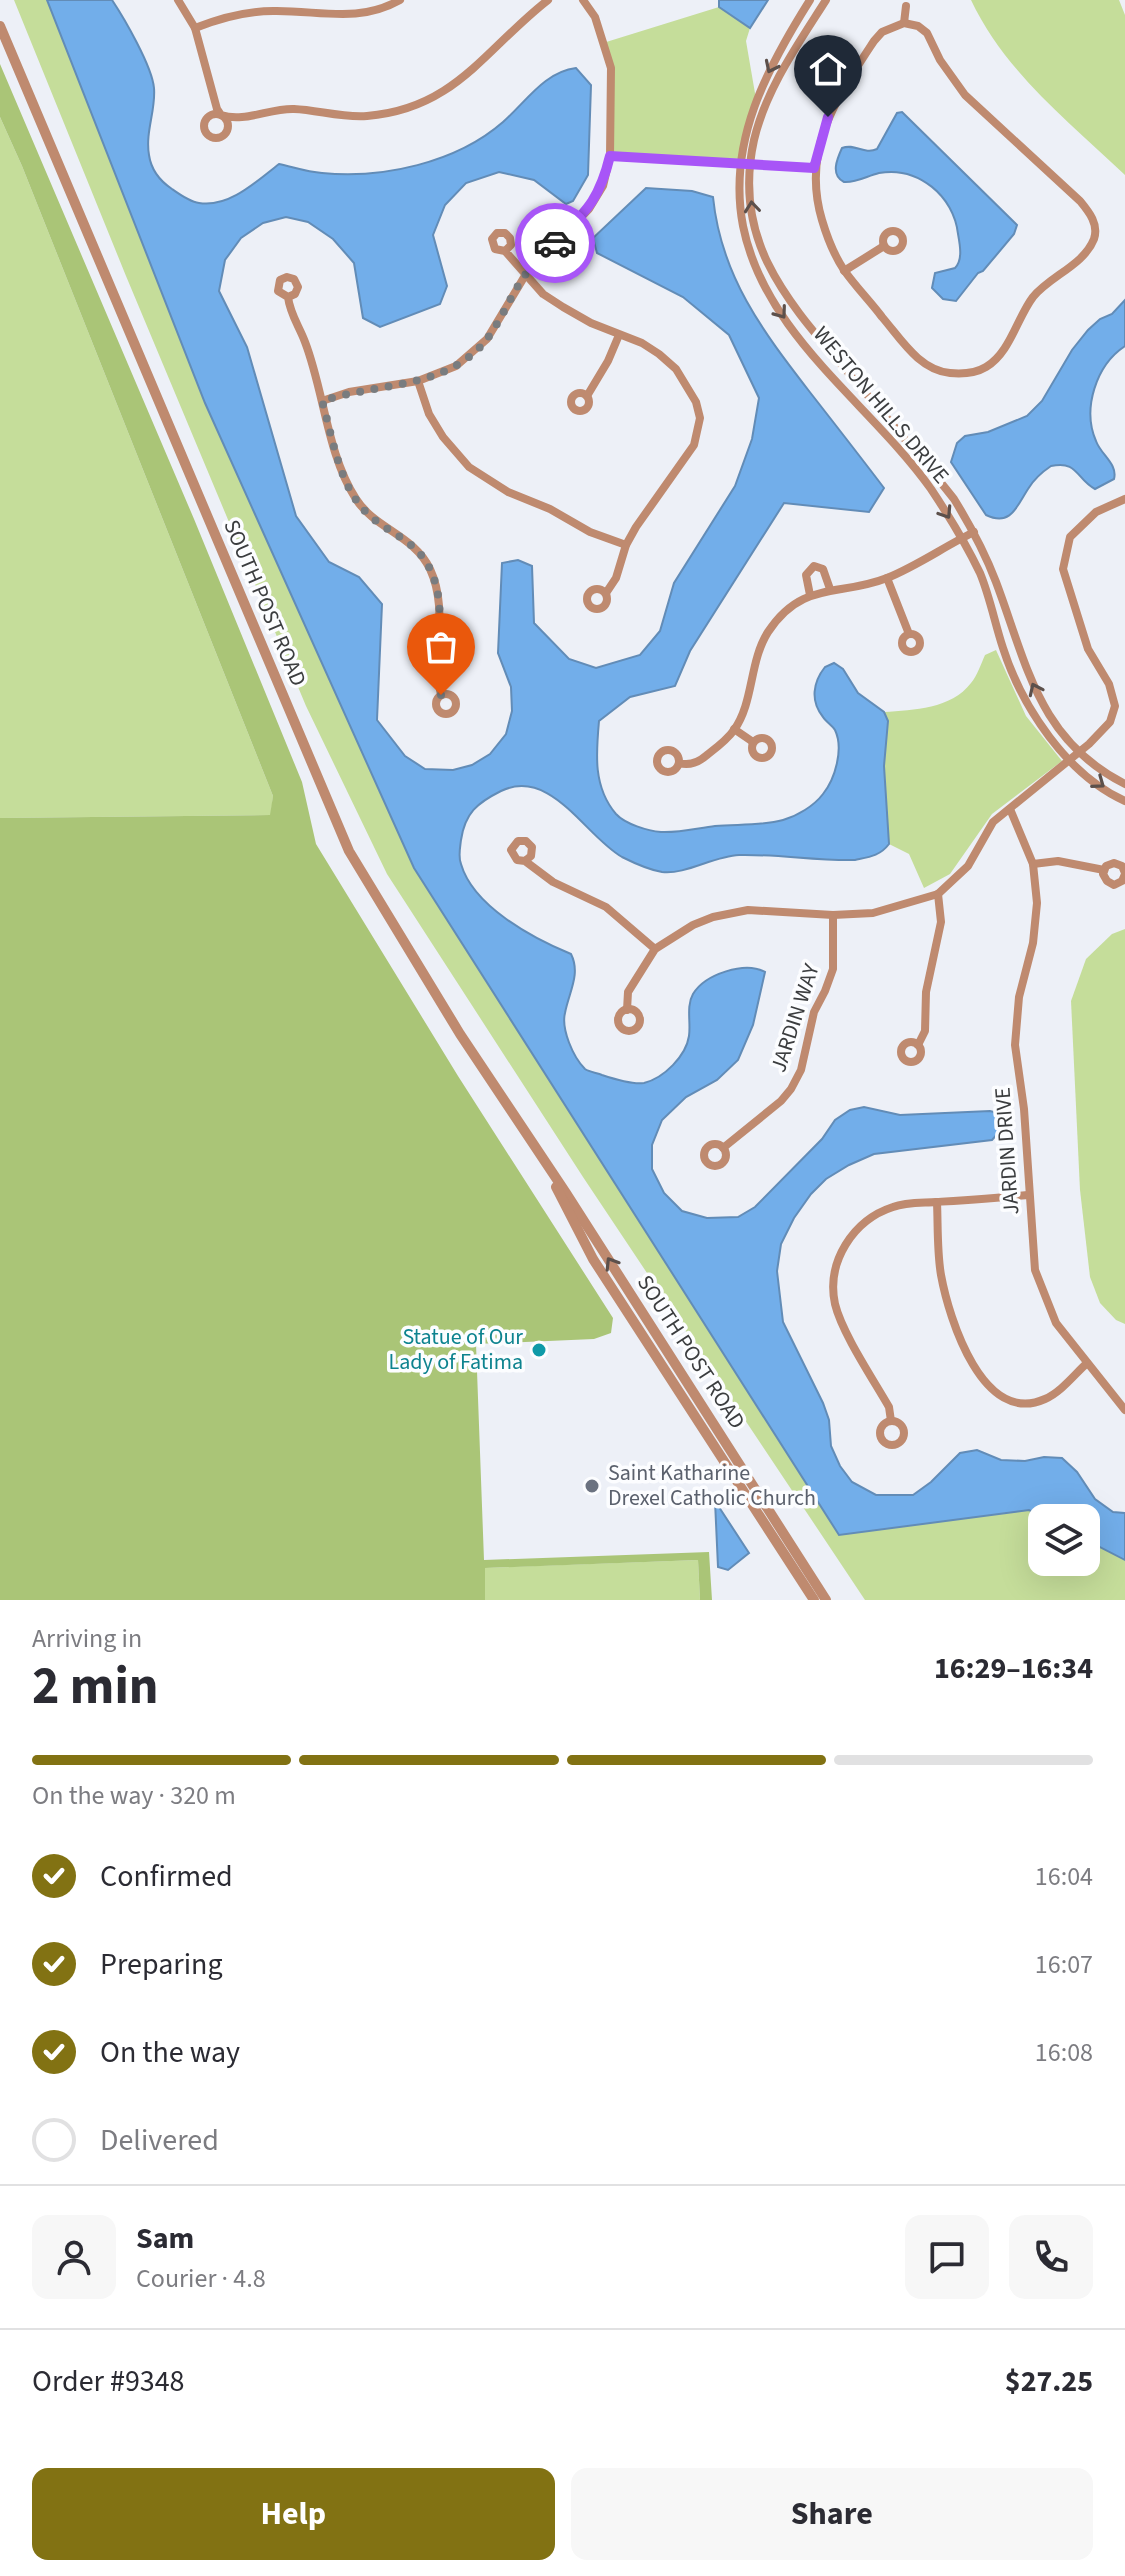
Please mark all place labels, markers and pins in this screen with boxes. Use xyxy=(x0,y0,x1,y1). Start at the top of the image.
pin xyxy=(794,35,862,117)
pin xyxy=(407,613,475,695)
place label: Statue of Our Lady of Fatima xyxy=(389,1321,523,1378)
marker: Statue of Our Lady of Fatima xyxy=(530,1341,548,1359)
place label: Saint Katharine Drexel Catholic Church xyxy=(608,1457,816,1514)
marker: Saint Katharine Drexel Catholic Church xyxy=(583,1477,601,1495)

